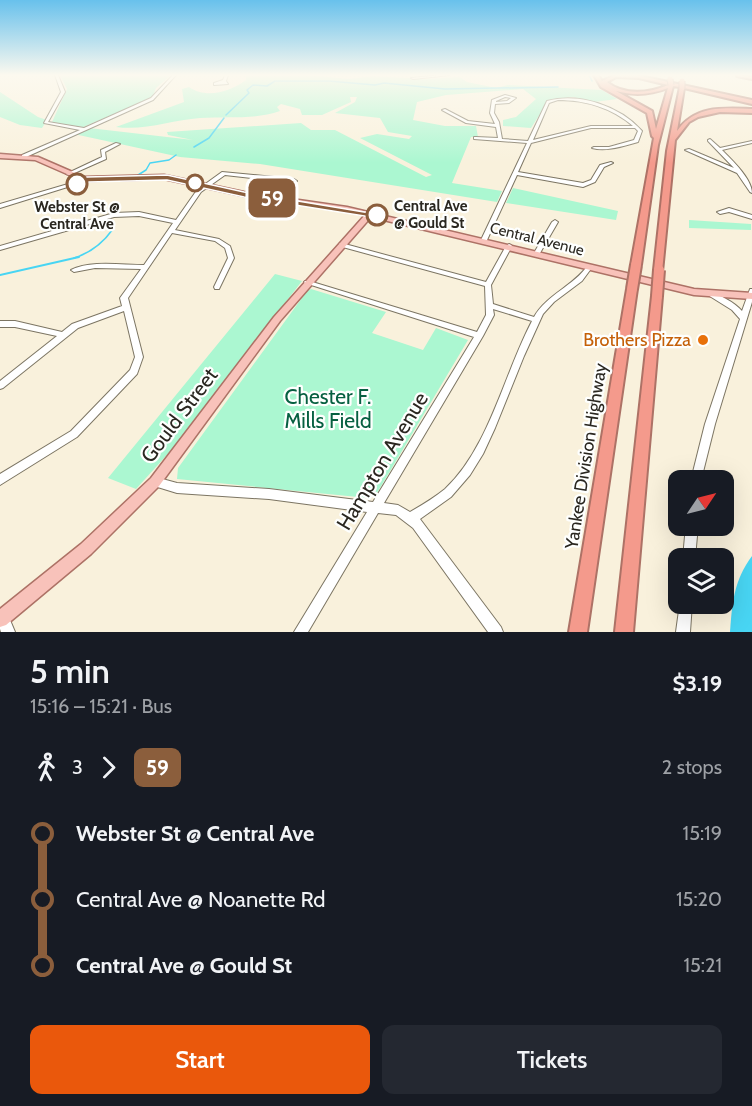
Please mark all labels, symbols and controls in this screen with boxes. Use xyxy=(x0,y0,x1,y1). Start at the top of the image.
marker: Webster St @ Central Ave xyxy=(66,173,88,195)
unlabelled marker xyxy=(186,174,204,192)
line badge: 59 xyxy=(245,178,299,218)
text: 59 xyxy=(260,186,284,211)
place label: Central Ave @ Gould St xyxy=(394,197,468,232)
place label: Webster St @ Central Ave xyxy=(34,198,120,233)
marker: Central Ave @ Gould St xyxy=(366,204,388,226)
street label: Central Avenue xyxy=(488,219,586,259)
place label: Brothers Pizza xyxy=(583,329,691,351)
marker: Brothers Pizza xyxy=(696,333,710,347)
street label: Yankee Division Highway xyxy=(560,361,612,551)
street label: Gould Street xyxy=(135,363,223,467)
park label: Chester F. Mills Field xyxy=(284,384,372,433)
street label: Hampton Avenue xyxy=(331,387,433,534)
north arrow xyxy=(668,470,734,536)
map controls xyxy=(668,470,734,614)
button: layers xyxy=(668,548,734,614)
text: 5 min xyxy=(30,651,110,691)
text: $3.19 xyxy=(672,670,722,697)
text: 15:16 – 15:21 · Bus xyxy=(30,694,172,718)
icon: walk xyxy=(30,751,63,784)
icon: forward xyxy=(92,751,125,784)
text: 3 xyxy=(72,755,83,779)
text: 59 xyxy=(146,755,169,780)
text: 2 stops xyxy=(662,755,722,779)
text: Webster St @ Central Ave xyxy=(76,820,314,847)
text: 15:19 xyxy=(683,821,722,845)
text: Central Ave @ Noanette Rd xyxy=(76,886,326,913)
text: 15:20 xyxy=(676,887,722,911)
text: Central Ave @ Gould St xyxy=(76,952,292,979)
text: 15:21 xyxy=(684,953,722,977)
button: Start xyxy=(30,1025,370,1094)
button: Tickets xyxy=(382,1025,722,1094)

